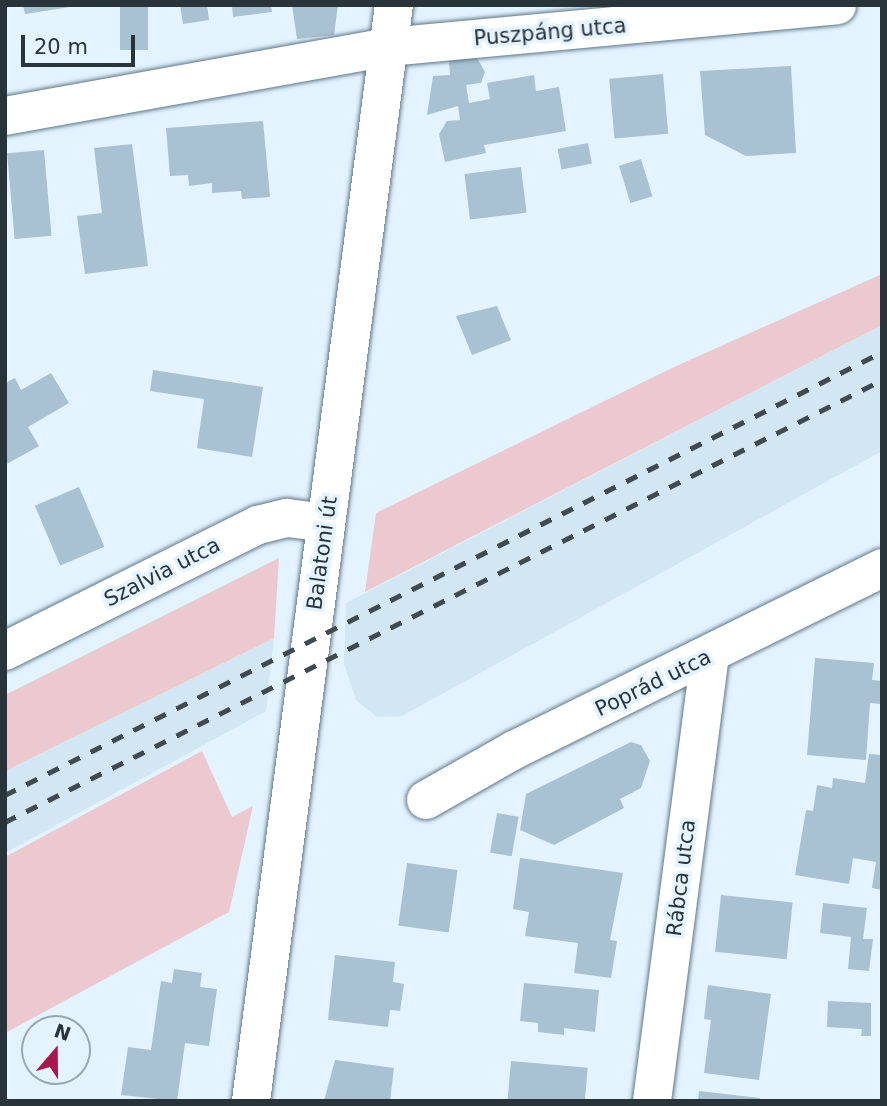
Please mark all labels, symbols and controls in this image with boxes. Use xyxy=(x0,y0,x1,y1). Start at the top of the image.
street label: Puszpáng utca xyxy=(473,13,627,51)
scale bar xyxy=(24,21,138,65)
text: 20 m xyxy=(34,35,88,59)
street label: Balatoni út xyxy=(302,495,342,611)
street label: Szalvia utca xyxy=(100,532,224,612)
street label: Poprád utca xyxy=(591,644,715,722)
street label: Rábca utca xyxy=(661,818,701,938)
north arrow xyxy=(21,1015,91,1085)
text: N xyxy=(51,1019,74,1045)

